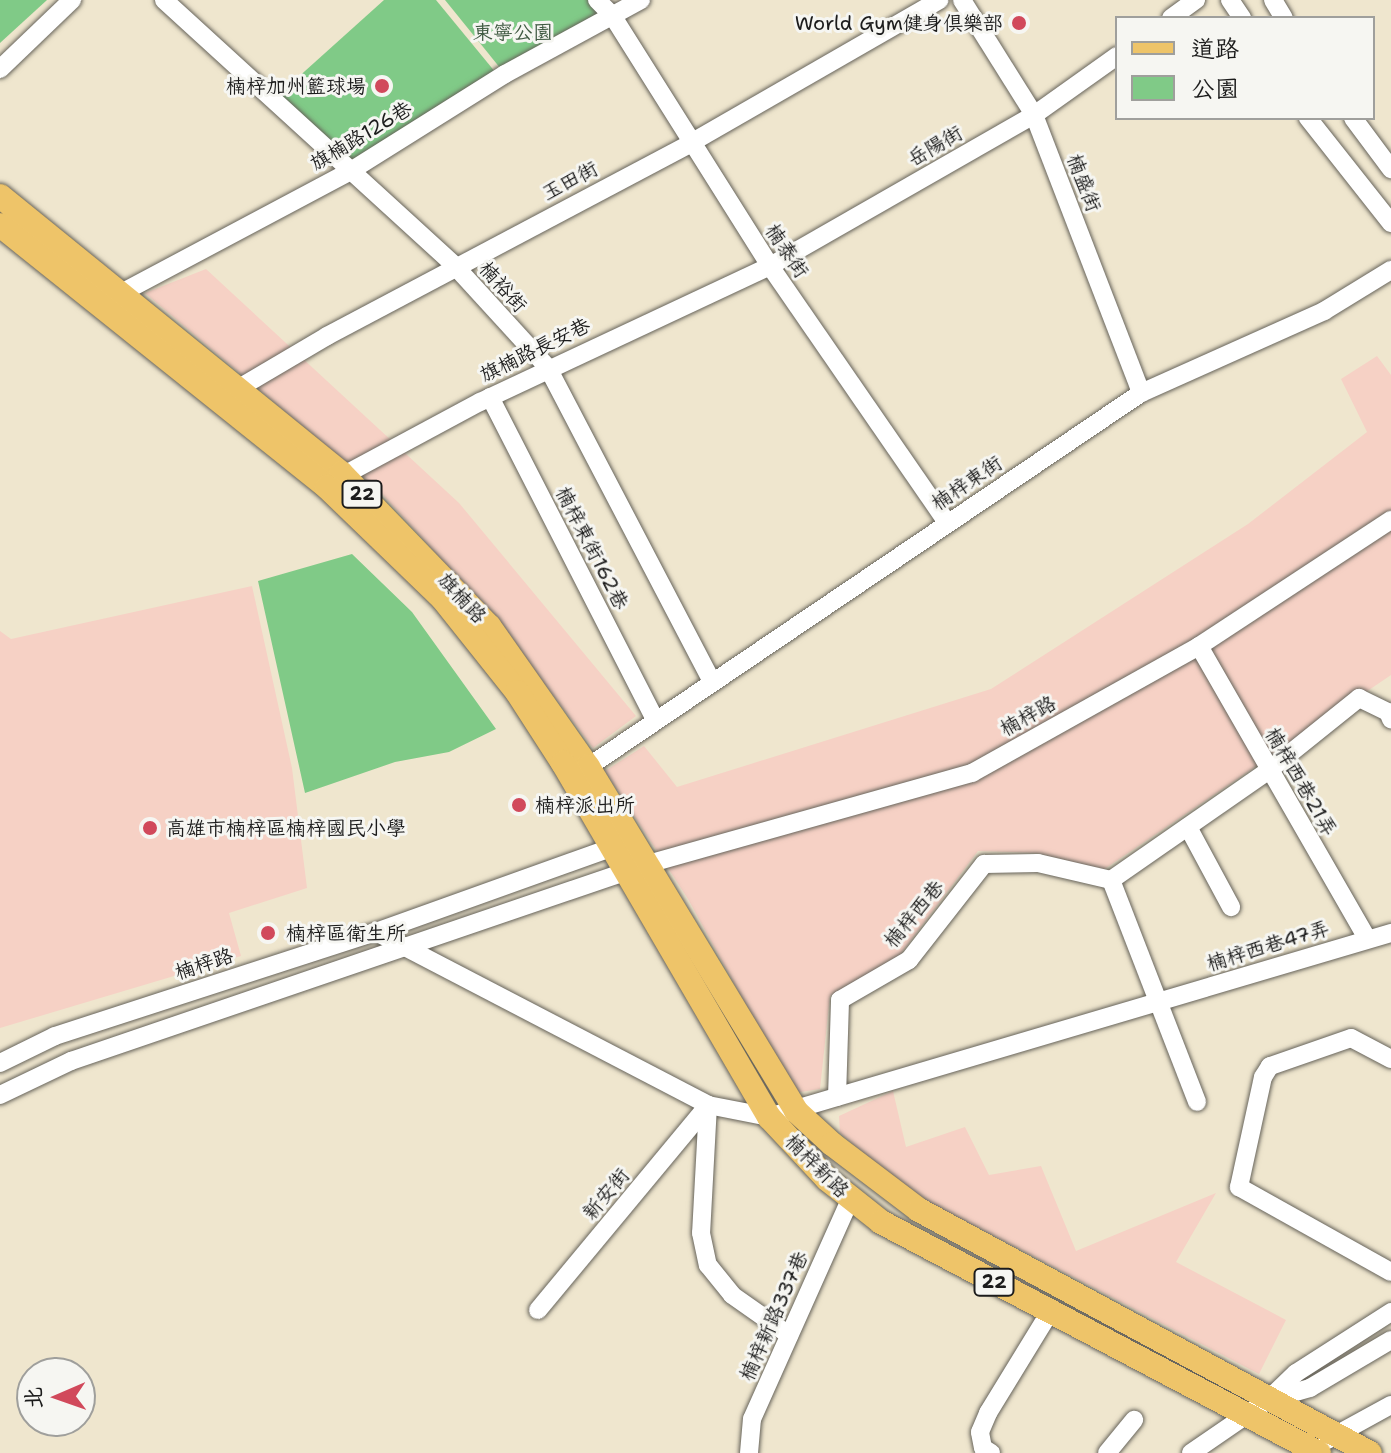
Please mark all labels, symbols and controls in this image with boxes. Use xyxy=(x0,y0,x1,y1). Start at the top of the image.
place label: World Gym健身俱樂部 xyxy=(795,11,1003,35)
marker: World Gym健身俱樂部 xyxy=(1010,14,1028,32)
legend xyxy=(1115,16,1375,120)
park label: 東寧公園 xyxy=(473,20,553,44)
text: 道路 xyxy=(1191,33,1239,65)
text: 公園 xyxy=(1191,73,1239,105)
place label: 楠梓加州籃球場 xyxy=(226,74,366,98)
marker: 楠梓加州籃球場 xyxy=(373,77,391,95)
street label: 旗楠路126巷 xyxy=(306,96,416,176)
street label: 岳陽街 xyxy=(903,121,967,171)
street label: 楠盛街 xyxy=(1062,151,1106,215)
street label: 玉田街 xyxy=(538,156,602,206)
street label: 楠泰街 xyxy=(760,219,814,283)
street label: 楠裕街 xyxy=(474,257,532,317)
street label: 旗楠路長安巷 xyxy=(476,313,594,387)
street label: 楠梓東街 xyxy=(927,451,1007,515)
road number: 22 xyxy=(340,480,384,508)
street label: 楠梓東街162巷 xyxy=(551,483,633,613)
street label: 旗楠路 xyxy=(433,568,491,628)
street label: 楠梓路 xyxy=(996,691,1060,741)
street label: 楠梓西巷21弄 xyxy=(1260,723,1342,841)
place label: 楠梓派出所 xyxy=(535,793,635,817)
marker: 楠梓派出所 xyxy=(510,796,528,814)
place label: 高雄市楠梓區楠梓國民小學 xyxy=(166,816,406,840)
marker: 高雄市楠梓區楠梓國民小學 xyxy=(141,819,159,837)
street label: 楠梓西巷 xyxy=(879,876,949,952)
street label: 楠梓西巷47弄 xyxy=(1204,916,1332,976)
place label: 楠梓區衛生所 xyxy=(286,921,406,945)
marker: 楠梓區衛生所 xyxy=(257,922,279,944)
street label: 楠梓路 xyxy=(172,943,236,985)
street label: 楠梓新路 xyxy=(780,1129,854,1203)
street label: 新安街 xyxy=(578,1163,634,1225)
street label: 楠梓新路337巷 xyxy=(735,1248,813,1384)
road number: 22 xyxy=(972,1268,1016,1296)
north arrow xyxy=(16,1357,96,1437)
text: 北 xyxy=(19,1386,48,1409)

